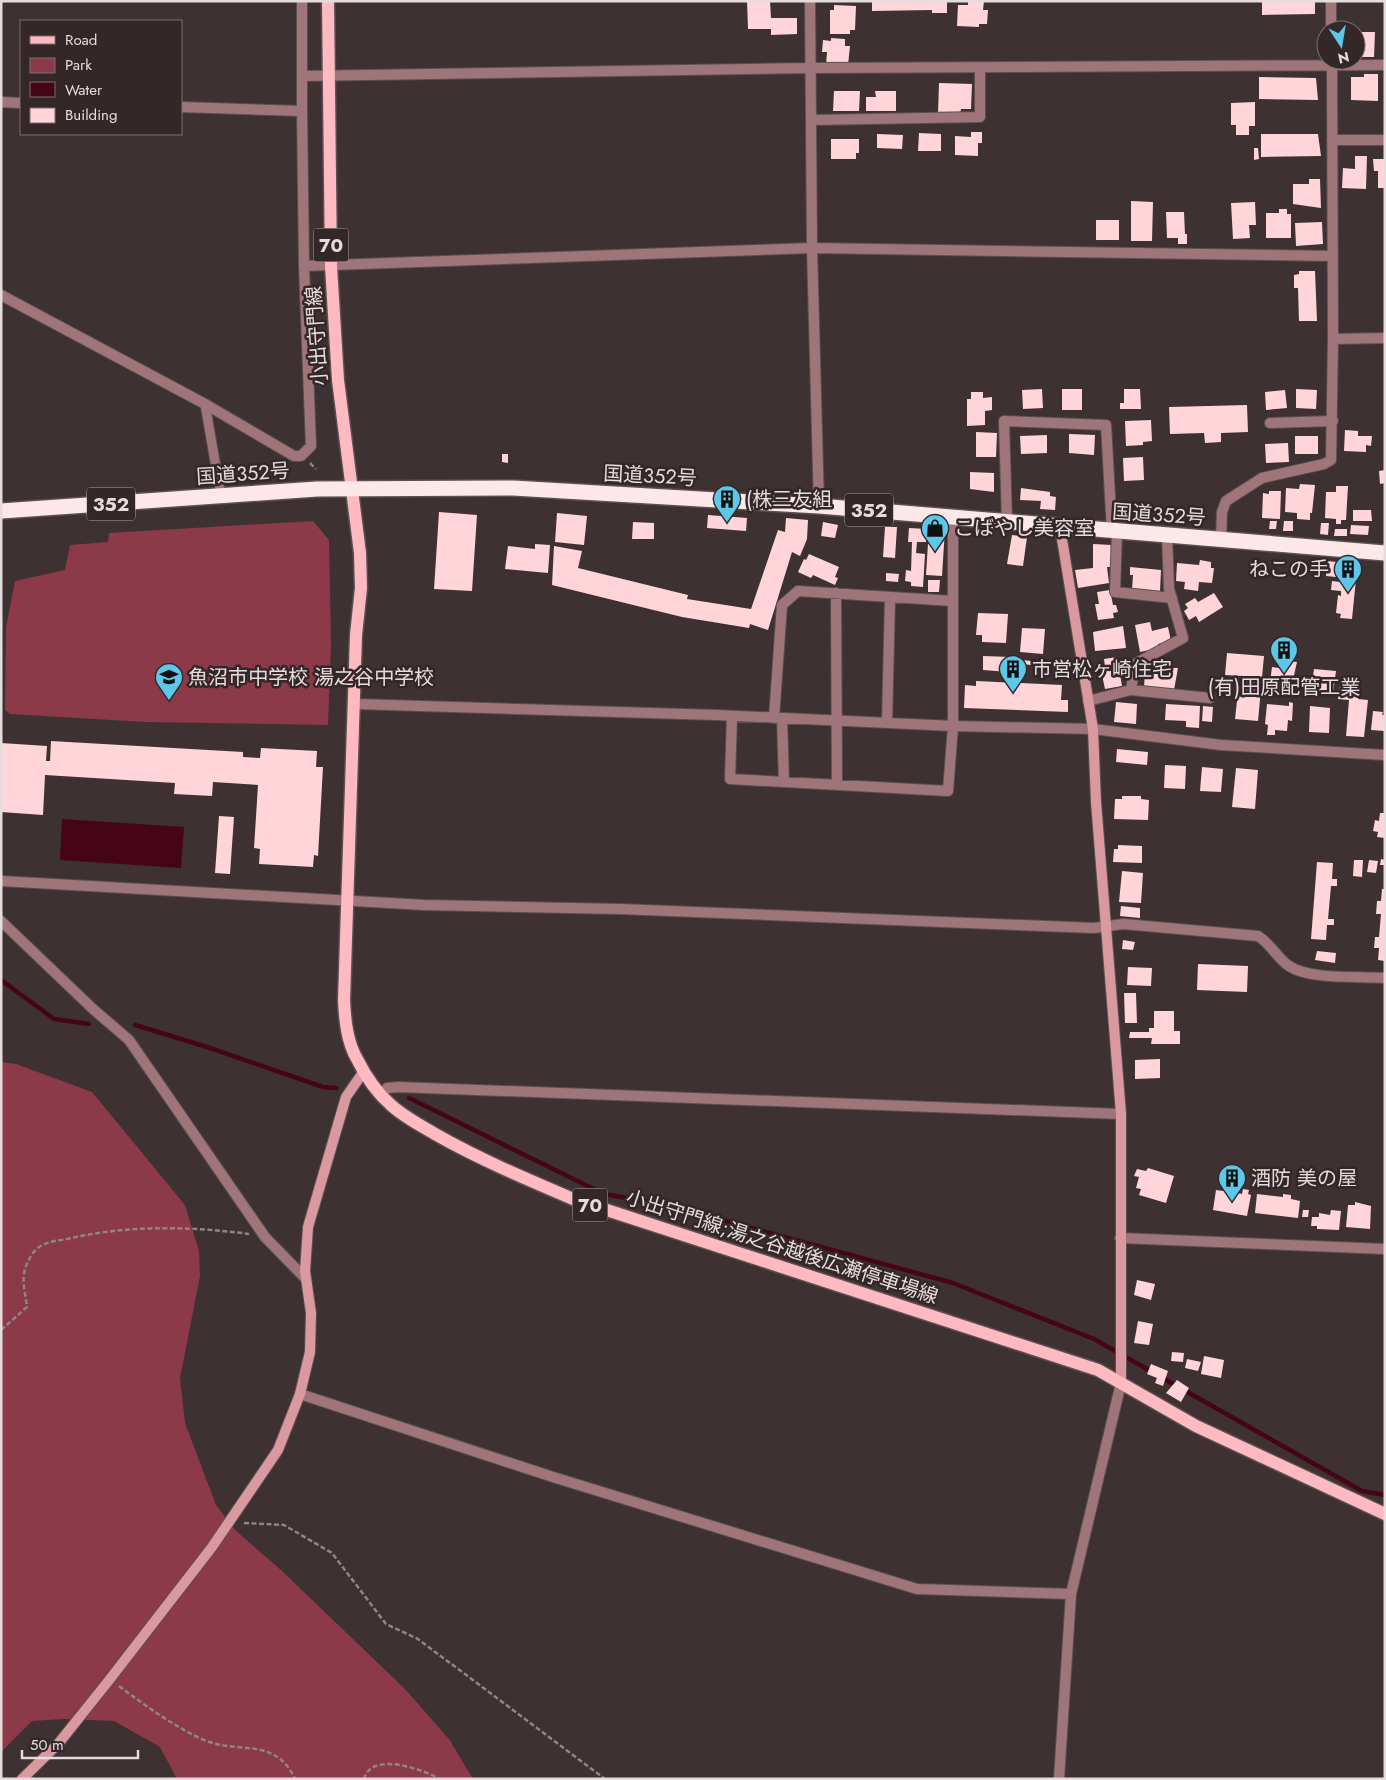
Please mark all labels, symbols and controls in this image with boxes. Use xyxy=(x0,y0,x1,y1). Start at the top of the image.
legend xyxy=(20,20,182,135)
north arrow xyxy=(1316,20,1366,70)
text: Road xyxy=(65,29,97,51)
text: N xyxy=(1336,47,1351,69)
text: Park xyxy=(65,54,92,76)
text: Water xyxy=(65,79,103,101)
text: Building xyxy=(65,104,117,126)
road number: 70 xyxy=(314,228,348,262)
street label: 小出守門線 xyxy=(299,285,335,387)
street label: 国道352号 xyxy=(195,456,291,492)
street label: 国道352号 xyxy=(603,459,697,493)
building icon: (株三友組 xyxy=(712,484,742,523)
place label: (株三友組 xyxy=(746,485,832,514)
road number: 352 xyxy=(87,488,135,520)
road number: 352 xyxy=(845,494,893,526)
street label: 国道352号 xyxy=(1111,497,1207,533)
shop icon: こばやし美容室 xyxy=(920,513,950,552)
place label: こばやし美容室 xyxy=(954,514,1094,543)
building icon: ねこの手 xyxy=(1333,554,1363,593)
place label: ねこの手 xyxy=(1249,555,1329,584)
building icon: (有)田原配管工業 xyxy=(1269,635,1299,674)
building icon: 市営松ヶ崎住宅 xyxy=(998,654,1028,693)
place label: 市営松ヶ崎住宅 xyxy=(1032,655,1172,684)
school or university icon: 魚沼市中学校 湯之谷中学校 xyxy=(154,662,184,701)
place label: 魚沼市中学校 湯之谷中学校 xyxy=(188,663,434,692)
place label: (有)田原配管工業 xyxy=(1208,673,1360,702)
building icon: 酒防 美の屋 xyxy=(1217,1163,1247,1202)
place label: 酒防 美の屋 xyxy=(1251,1164,1357,1193)
street label: 小出守門線;湯之谷越後広瀬停車場線 xyxy=(622,1183,942,1311)
road number: 70 xyxy=(572,1188,608,1222)
scale bar xyxy=(22,1728,139,1760)
text: 50 m xyxy=(30,1734,64,1756)

